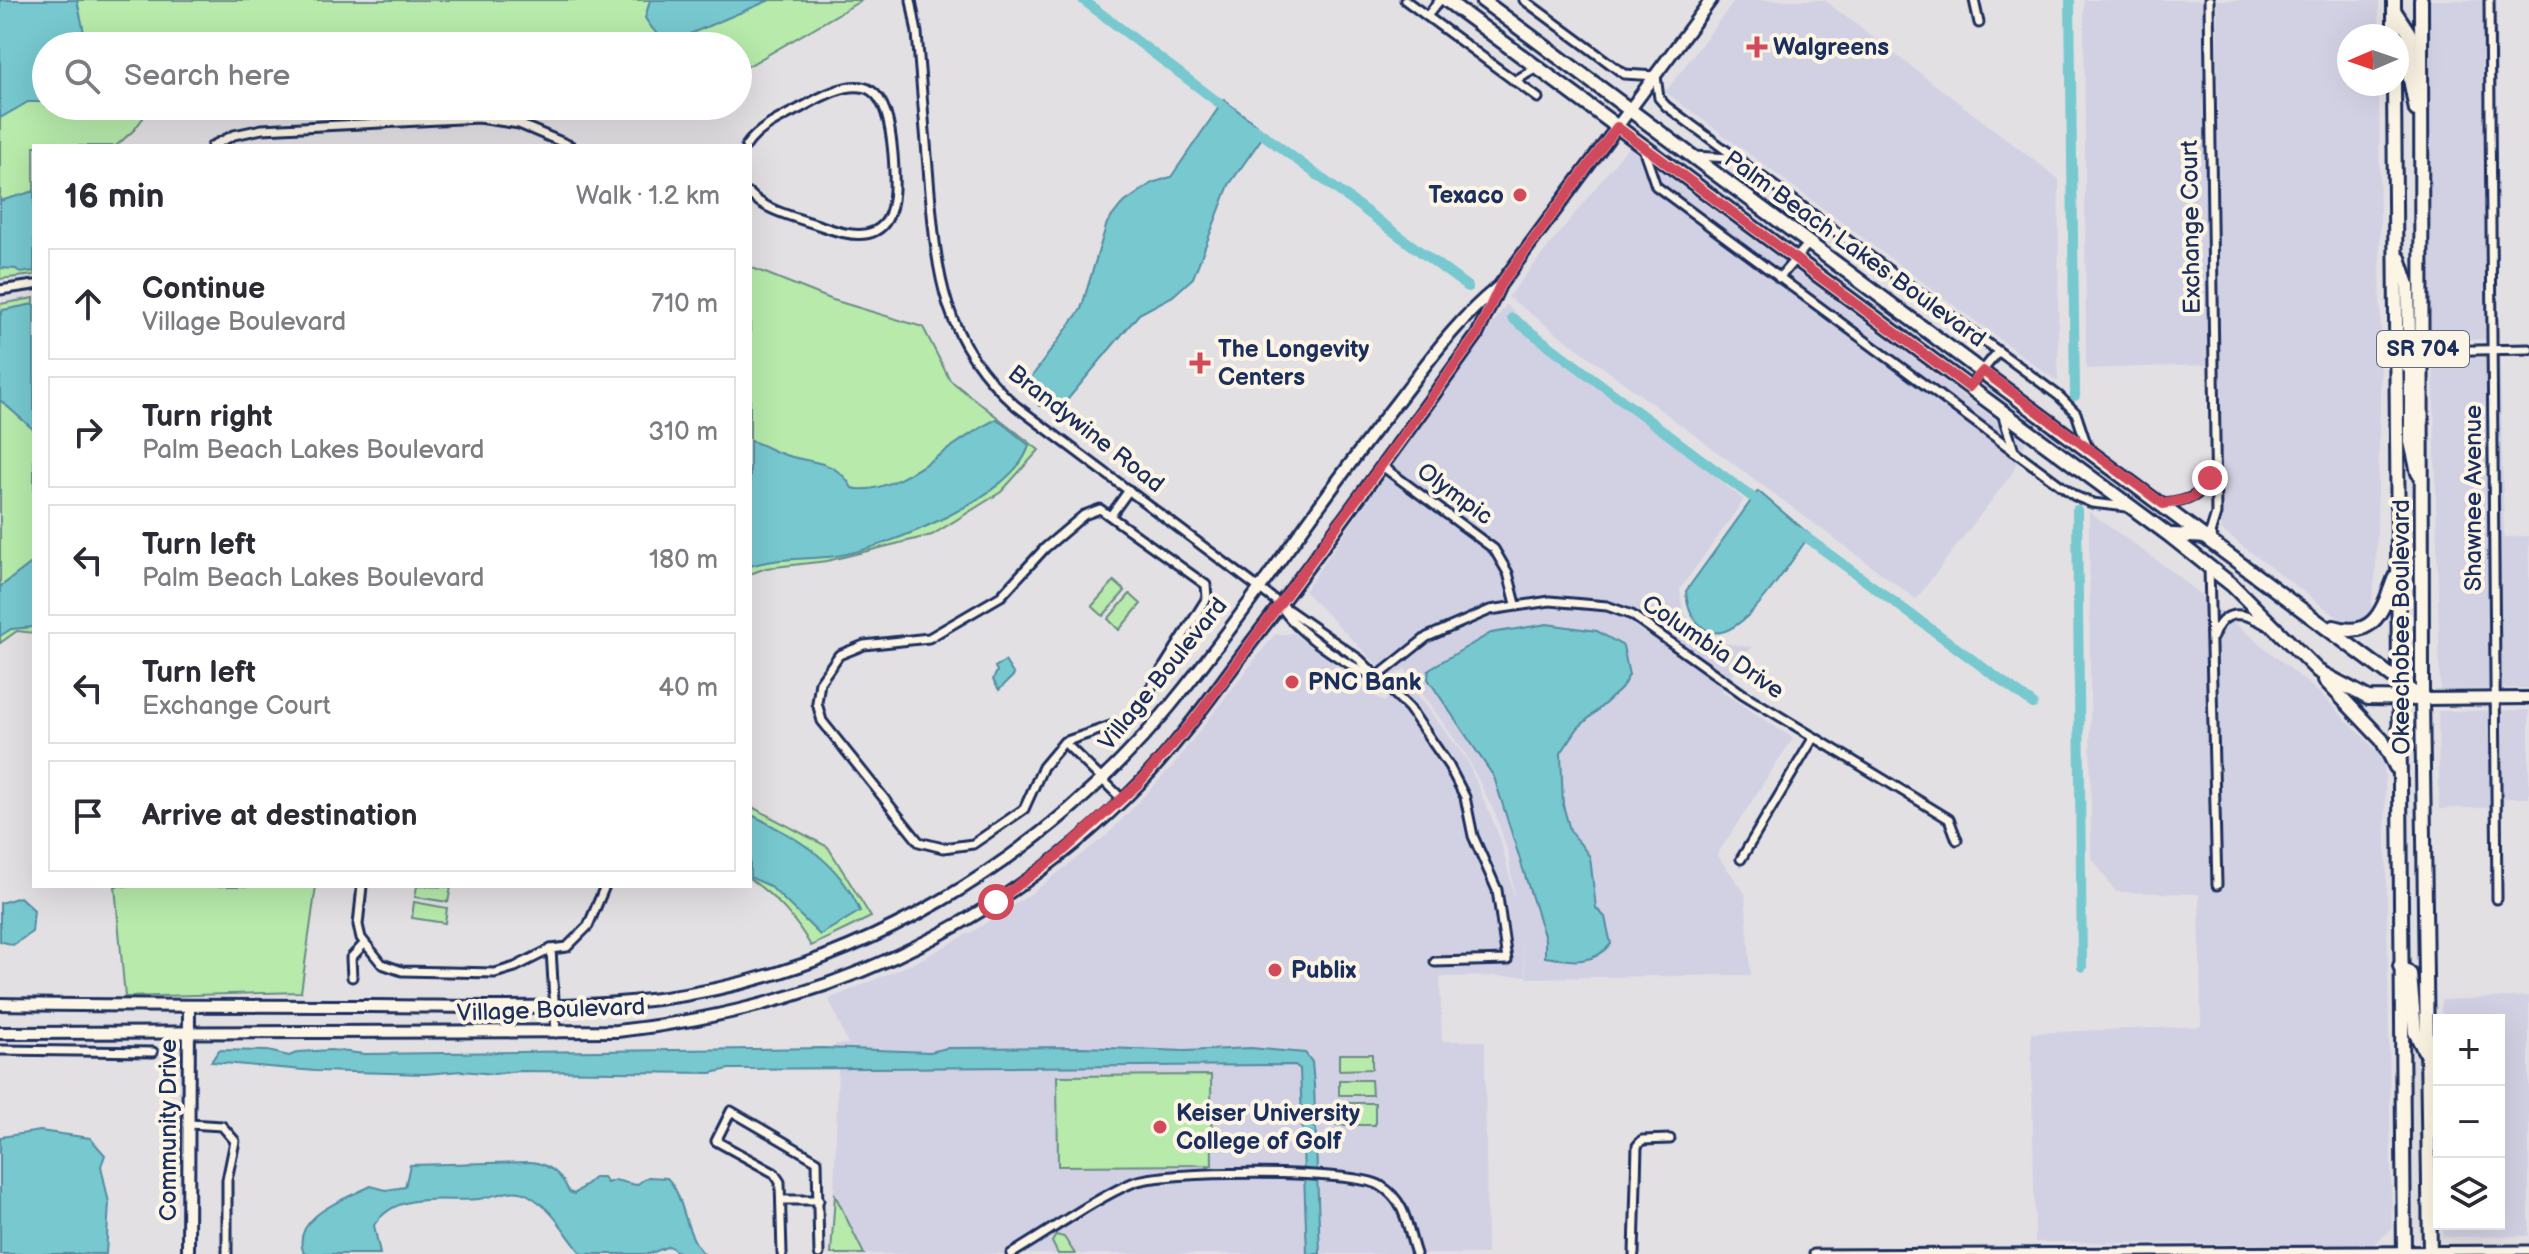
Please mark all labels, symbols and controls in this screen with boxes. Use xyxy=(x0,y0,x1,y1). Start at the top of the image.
north arrow xyxy=(2337,24,2409,96)
search box xyxy=(32,32,752,120)
place label: Walgreens xyxy=(1773,33,1889,62)
marker: Walgreens xyxy=(1748,38,1766,56)
icon: search xyxy=(60,54,104,98)
text: Search here xyxy=(124,58,290,94)
street label: Exchange Court xyxy=(2175,139,2207,314)
street label: Palm Beach Lakes Boulevard xyxy=(1719,144,1991,354)
text: 16 min xyxy=(64,176,164,217)
text: Walk · 1.2 km xyxy=(576,181,720,212)
place label: Texaco xyxy=(1429,181,1504,210)
marker: Texaco xyxy=(1511,186,1529,204)
text: Continue xyxy=(142,271,265,307)
icon: ahead xyxy=(66,282,110,326)
text: 710 m xyxy=(651,289,718,320)
text: Village Boulevard xyxy=(142,307,346,338)
road number: SR 704 xyxy=(2377,331,2469,367)
place label: The Longevity Centers xyxy=(1218,335,1369,392)
marker: The Longevity Centers xyxy=(1189,352,1211,374)
street label: Brandywine Road xyxy=(1002,359,1170,499)
text: Turn right xyxy=(142,399,273,435)
street label: Shawnee Avenue xyxy=(2459,405,2488,591)
icon: right xyxy=(66,410,110,454)
text: 310 m xyxy=(648,417,718,448)
text: Palm Beach Lakes Boulevard xyxy=(142,435,484,466)
street label: Olympic xyxy=(1411,457,1499,531)
route end xyxy=(2192,460,2228,496)
street label: Okeechobee Boulevard xyxy=(2387,499,2416,755)
text: Turn left xyxy=(142,527,256,563)
icon: left xyxy=(66,538,110,582)
text: 180 m xyxy=(649,545,718,576)
text: Palm Beach Lakes Boulevard xyxy=(142,563,484,594)
street label: Columbia Drive xyxy=(1636,589,1790,705)
street label: Village Boulevard xyxy=(1092,592,1234,756)
text: Turn left xyxy=(142,655,256,691)
icon: left xyxy=(66,666,110,710)
place label: PNC Bank xyxy=(1308,668,1422,697)
text: 40 m xyxy=(658,673,718,704)
marker: PNC Bank xyxy=(1283,673,1301,691)
text: Exchange Court xyxy=(142,691,331,722)
icon: arrive xyxy=(66,794,110,838)
text: Arrive at destination xyxy=(142,798,418,834)
route start xyxy=(978,884,1014,920)
place label: Publix xyxy=(1291,956,1357,985)
marker: Publix xyxy=(1266,961,1284,979)
street label: Village Boulevard xyxy=(456,992,646,1028)
map controls xyxy=(2433,1014,2505,1230)
button: + xyxy=(2433,1014,2505,1086)
street label: Community Drive xyxy=(154,1039,183,1221)
button: − xyxy=(2433,1086,2505,1158)
place label: Keiser University College of Golf xyxy=(1176,1099,1360,1156)
marker: Keiser University College of Golf xyxy=(1151,1118,1169,1136)
button: layers xyxy=(2433,1158,2505,1230)

